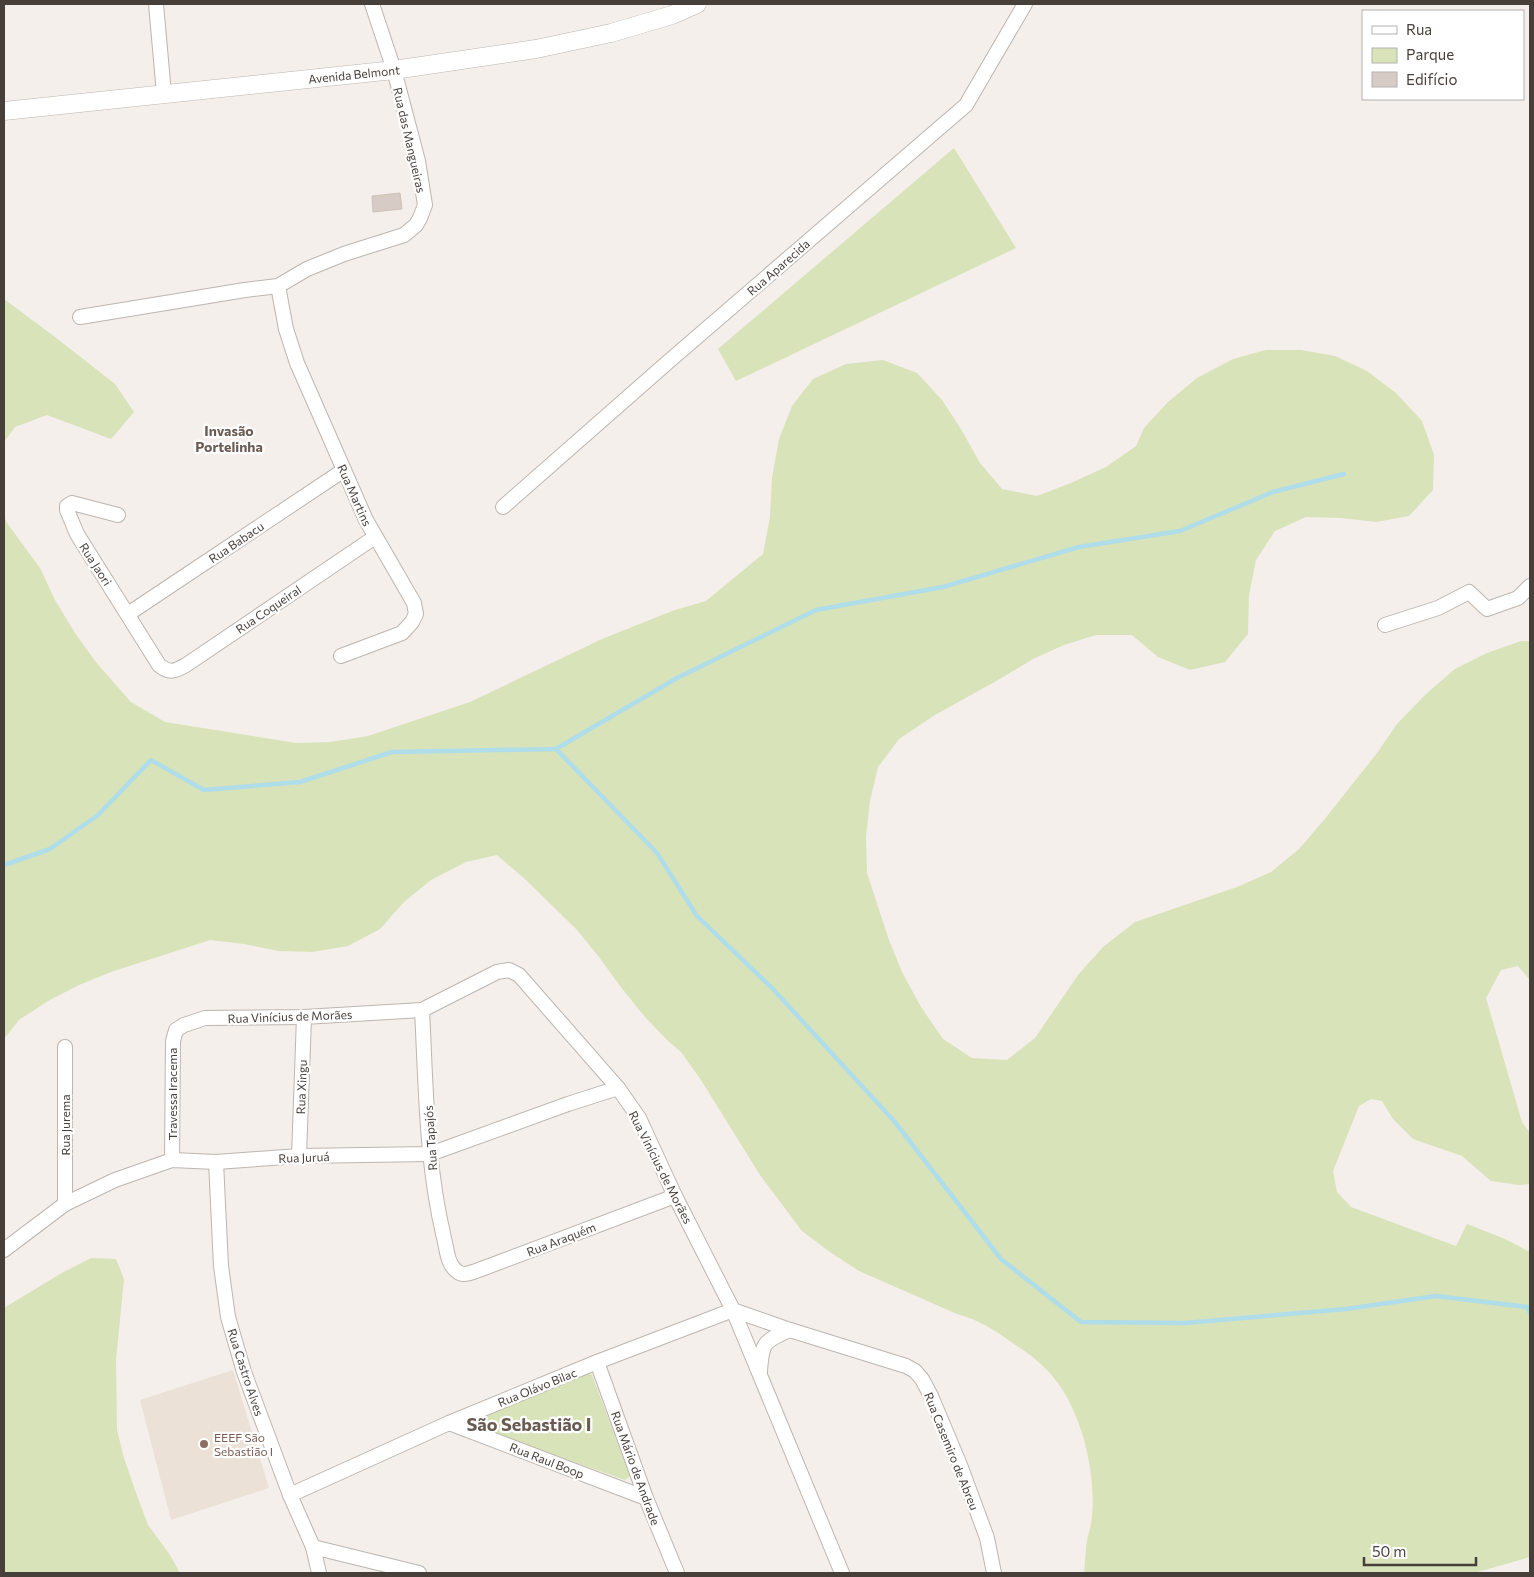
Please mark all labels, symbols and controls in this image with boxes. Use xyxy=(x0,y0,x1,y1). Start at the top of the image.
legend xyxy=(1362,10,1524,100)
text: Rua xyxy=(1406,20,1432,38)
text: Parque xyxy=(1406,45,1454,63)
street label: Avenida Belmont xyxy=(307,62,401,86)
text: Edifício xyxy=(1406,70,1457,88)
street label: Rua das Mangueiras xyxy=(391,86,429,194)
street label: Rua Aparecida xyxy=(744,236,812,298)
district label: Invasão Portelinha xyxy=(195,422,263,455)
street label: Rua Martins xyxy=(335,462,375,528)
street label: Rua Babacu xyxy=(206,518,266,566)
street label: Rua Jaori xyxy=(76,540,115,589)
street label: Rua Coqueiral xyxy=(233,582,303,636)
street label: Rua Vinícius de Morães xyxy=(227,1007,353,1025)
street label: Travessa Iracema xyxy=(165,1048,179,1140)
street label: Rua Xingu xyxy=(293,1059,309,1115)
street label: Rua Jurema xyxy=(58,1094,73,1156)
street label: Rua Tapajós xyxy=(421,1105,439,1171)
street label: Rua Vinícius de Morães xyxy=(626,1108,696,1226)
street label: Rua Juruá xyxy=(278,1149,330,1166)
street label: Rua Araquém xyxy=(524,1219,598,1259)
street label: Rua Castro Alves xyxy=(225,1326,267,1418)
street label: Rua Olávo Bilac xyxy=(496,1365,578,1409)
street label: Rua Casemiro de Abreu xyxy=(922,1390,982,1512)
street label: Rua Mário de Andrade xyxy=(609,1409,663,1527)
district label: São Sebastião I xyxy=(467,1413,591,1435)
place label: EEEF São Sebastião I xyxy=(214,1430,273,1458)
marker: EEEF São Sebastião I xyxy=(198,1438,210,1450)
street label: Rua Raul Boop xyxy=(508,1439,586,1481)
scale bar xyxy=(1364,1534,1476,1566)
text: 50 m xyxy=(1372,1542,1406,1560)

